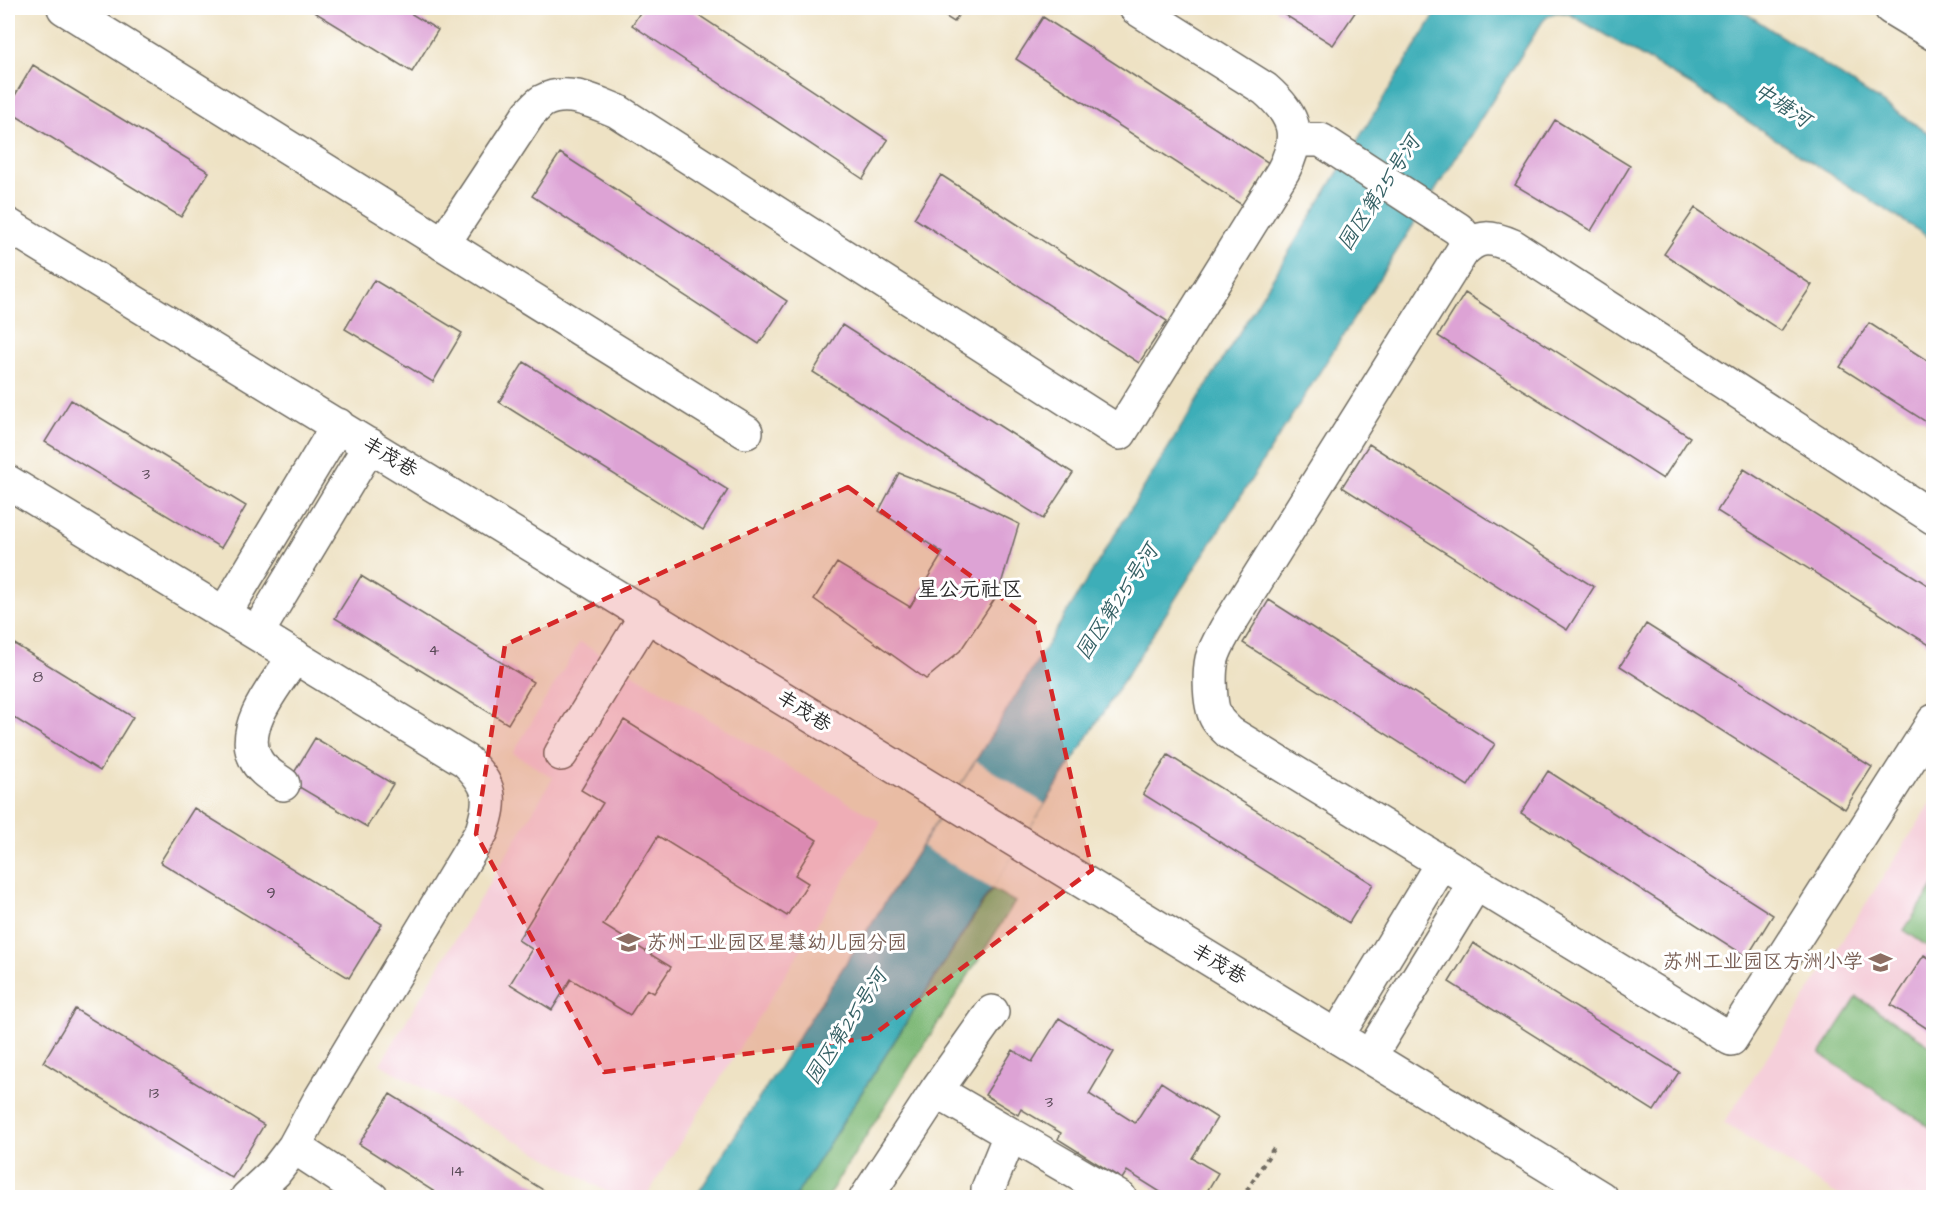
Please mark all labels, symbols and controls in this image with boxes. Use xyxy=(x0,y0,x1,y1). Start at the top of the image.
water label: 中塘河 xyxy=(1748,76,1819,136)
water label: 园区第25号河 xyxy=(1331,127,1429,256)
street label: 丰茂巷 xyxy=(357,430,424,485)
house number: 3 xyxy=(142,463,150,485)
water label: 园区第25号河 xyxy=(1069,536,1167,665)
district label: 星公元社区 xyxy=(918,575,1023,604)
house number: 4 xyxy=(429,639,440,661)
house number: 8 xyxy=(33,666,43,688)
street label: 丰茂巷 xyxy=(771,683,838,739)
house number: 9 xyxy=(266,882,276,904)
place label: 苏州工业园区星慧幼儿园分园 xyxy=(647,929,907,957)
school or university icon: 苏州工业园区星慧幼儿园分园 xyxy=(616,930,642,956)
street label: 丰茂巷 xyxy=(1186,937,1253,992)
place label: 苏州工业园区方洲小学 xyxy=(1663,948,1863,976)
school or university icon: 苏州工业园区方洲小学 xyxy=(1868,949,1894,975)
water label: 园区第25号河 xyxy=(798,961,896,1090)
house number: 13 xyxy=(149,1082,159,1104)
house number: 3 xyxy=(1045,1091,1053,1113)
house number: 14 xyxy=(452,1160,465,1182)

